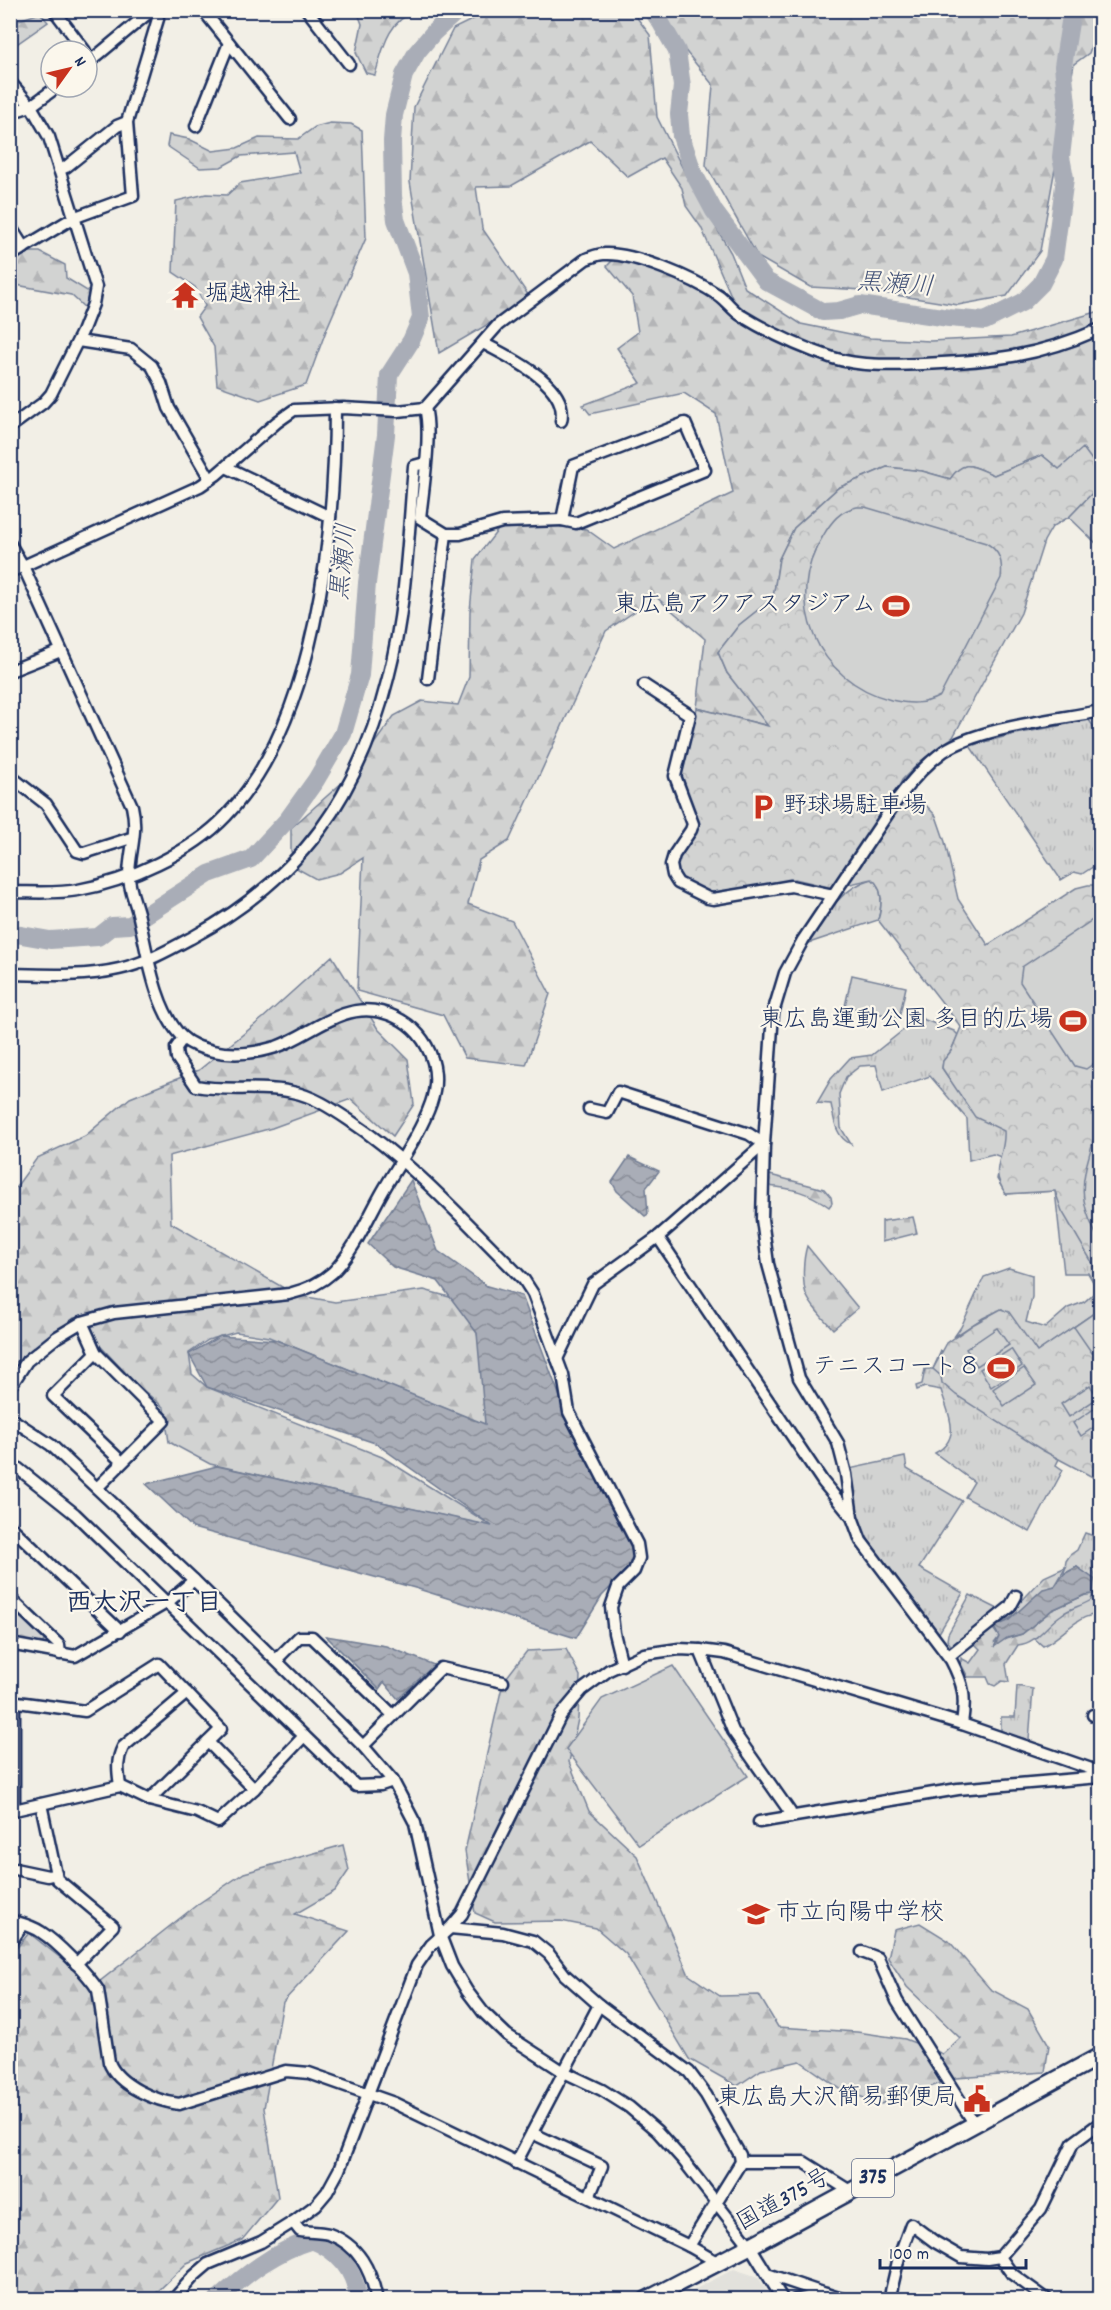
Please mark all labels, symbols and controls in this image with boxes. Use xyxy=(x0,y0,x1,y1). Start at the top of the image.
north arrow xyxy=(39,39,99,99)
text: N xyxy=(68,52,91,72)
water label: 黒瀬川 xyxy=(855,265,935,307)
place label: 堀越神社 xyxy=(205,278,301,312)
temple icon: 堀越神社 xyxy=(170,280,200,310)
water label: 黒瀬川 xyxy=(323,521,367,603)
place label: 東広島アクアスタジアム xyxy=(614,589,876,623)
sports icon: 東広島アクアスタジアム xyxy=(881,591,911,621)
place label: 野球場駐車場 xyxy=(783,790,927,824)
parking icon: 野球場駐車場 xyxy=(748,792,778,822)
place label: 東広島運動公園 多目的広場 xyxy=(760,1004,1053,1038)
sports icon: 東広島運動公園 多目的広場 xyxy=(1058,1006,1088,1036)
place label: テニスコート８ xyxy=(813,1351,981,1385)
sports icon: テニスコート８ xyxy=(986,1353,1016,1383)
district label: 西大沢一丁目 xyxy=(66,1586,222,1623)
place label: 市立向陽中学校 xyxy=(776,1897,944,1931)
school or university icon: 市立向陽中学校 xyxy=(741,1899,771,1929)
place label: 東広島大沢簡易郵便局 xyxy=(717,2082,957,2116)
public building icon: 東広島大沢簡易郵便局 xyxy=(962,2084,992,2114)
road number: 375 xyxy=(852,2159,894,2197)
street label: 国道375号 xyxy=(731,2161,837,2241)
scale bar xyxy=(880,2232,1026,2270)
text: 100 m xyxy=(889,2243,929,2268)

